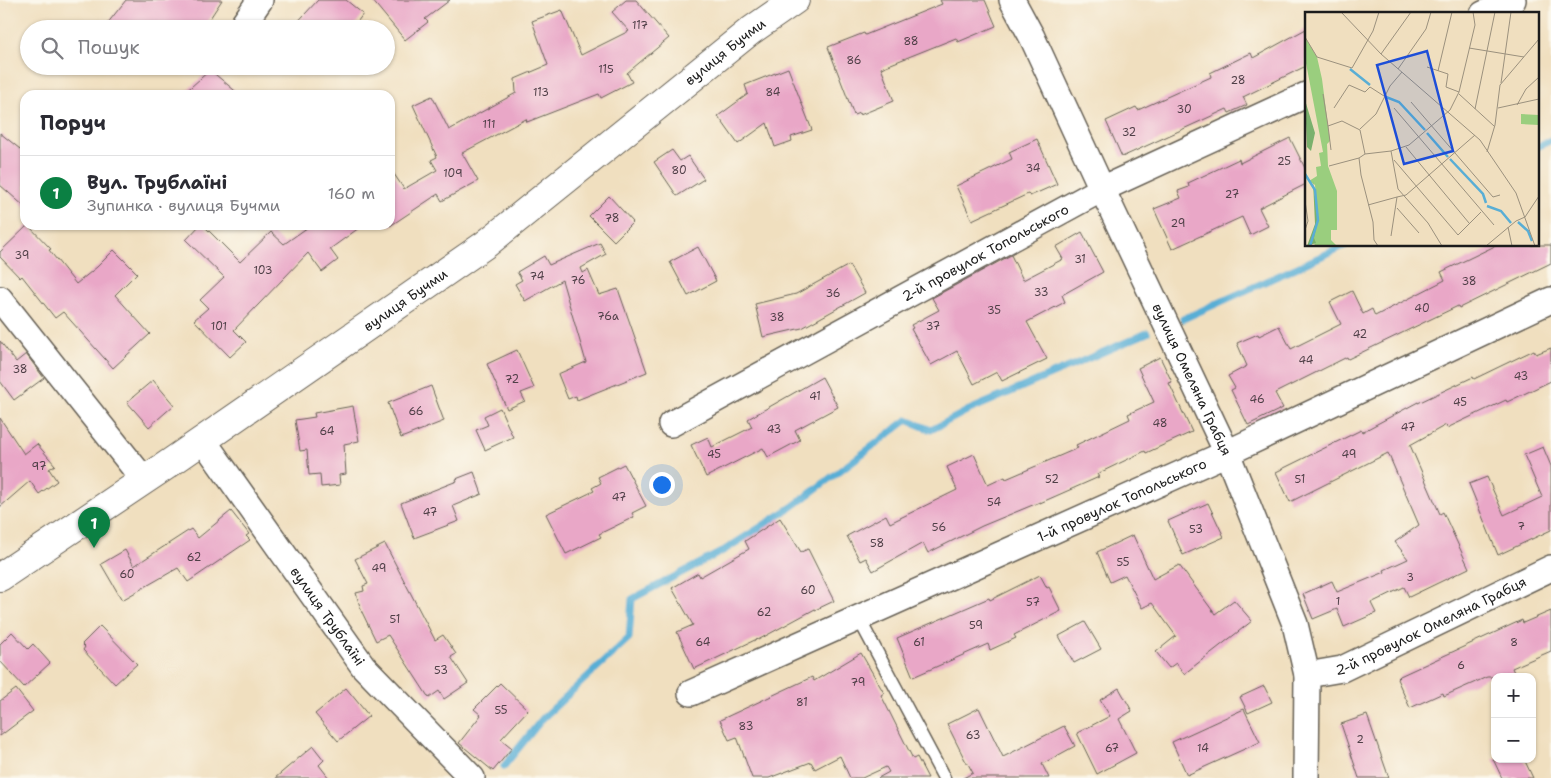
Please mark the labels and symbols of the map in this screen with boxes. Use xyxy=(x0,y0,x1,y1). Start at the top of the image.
inset map xyxy=(1305,12,1538,246)
street label: вулиця Бучми xyxy=(681,14,769,89)
house number: 117 xyxy=(632,18,648,33)
house number: 88 xyxy=(903,34,919,49)
house number: 86 xyxy=(846,53,862,68)
house number: 115 xyxy=(598,62,614,77)
house number: 28 xyxy=(1230,73,1246,88)
house number: 113 xyxy=(533,85,549,100)
house number: 84 xyxy=(766,85,781,100)
house number: 30 xyxy=(1176,102,1192,117)
house number: 111 xyxy=(482,117,496,132)
house number: 32 xyxy=(1122,125,1136,140)
house number: 25 xyxy=(1277,154,1291,169)
house number: 34 xyxy=(1026,161,1041,176)
house number: 80 xyxy=(671,163,687,178)
house number: 109 xyxy=(443,166,463,181)
house number: 27 xyxy=(1225,187,1240,202)
street label: 2-й провулок Топольського xyxy=(899,200,1072,305)
house number: 78 xyxy=(605,211,619,226)
house number: 29 xyxy=(1171,216,1185,231)
house number: 39 xyxy=(15,248,29,263)
house number: 31 xyxy=(1074,252,1086,267)
house number: 103 xyxy=(253,263,273,278)
street label: вулиця Бучми xyxy=(360,265,451,335)
house number: 74 xyxy=(530,269,545,284)
house number: 76 xyxy=(571,273,585,288)
house number: 38 xyxy=(1461,274,1477,289)
house number: 33 xyxy=(1034,285,1048,300)
house number: 36 xyxy=(825,286,841,301)
street label: вулиця Омеляна Грабця xyxy=(1148,300,1236,458)
house number: 40 xyxy=(1414,301,1430,316)
house number: 35 xyxy=(987,303,1001,318)
house number: 76а xyxy=(597,309,619,324)
house number: 38 xyxy=(769,310,785,325)
house number: 101 xyxy=(211,319,227,334)
house number: 37 xyxy=(926,319,941,334)
house number: 42 xyxy=(1353,327,1367,342)
house number: 44 xyxy=(1298,353,1314,368)
house number: 38 xyxy=(12,362,28,377)
house number: 43 xyxy=(1514,369,1528,384)
house number: 72 xyxy=(505,372,519,387)
house number: 41 xyxy=(809,389,821,404)
house number: 46 xyxy=(1249,392,1265,407)
house number: 45 xyxy=(1453,395,1467,410)
house number: 66 xyxy=(408,404,424,419)
house number: 48 xyxy=(1152,416,1168,431)
house number: 47 xyxy=(1401,420,1416,435)
house number: 43 xyxy=(767,422,781,437)
house number: 64 xyxy=(319,424,335,439)
house number: 45 xyxy=(707,447,721,462)
house number: 49 xyxy=(1342,447,1356,462)
street label: 1-й провулок Топольського xyxy=(1034,454,1209,546)
house number: 97 xyxy=(32,459,47,474)
your location xyxy=(649,472,675,498)
house number: 52 xyxy=(1045,472,1059,487)
house number: 51 xyxy=(1295,472,1305,487)
house number: 47 xyxy=(612,490,627,505)
house number: 54 xyxy=(987,495,1001,510)
house number: 47 xyxy=(423,505,438,520)
pin: 1 xyxy=(78,507,110,548)
house number: 7 xyxy=(1517,519,1525,534)
house number: 56 xyxy=(932,520,946,535)
house number: 53 xyxy=(1189,522,1203,537)
house number: 58 xyxy=(870,536,884,551)
house number: 62 xyxy=(187,550,201,565)
house number: 55 xyxy=(1116,555,1130,570)
house number: 49 xyxy=(372,561,386,576)
street label: вулиця Трублаїні xyxy=(287,563,369,669)
house number: 60 xyxy=(119,567,135,582)
house number: 3 xyxy=(1406,570,1414,585)
street label: 2-й провулок Омеляна Грабця xyxy=(1334,572,1529,679)
house number: 60 xyxy=(800,583,816,598)
house number: 1 xyxy=(1336,594,1340,609)
house number: 57 xyxy=(1026,595,1040,610)
house number: 62 xyxy=(757,605,771,620)
house number: 51 xyxy=(390,612,400,627)
house number: 59 xyxy=(969,618,983,633)
house number: 64 xyxy=(695,635,711,650)
house number: 61 xyxy=(913,635,925,650)
house number: 8 xyxy=(1510,635,1518,650)
house number: 6 xyxy=(1457,658,1465,673)
house number: 53 xyxy=(434,663,448,678)
house number: 79 xyxy=(851,675,866,690)
house number: 81 xyxy=(796,695,808,710)
house number: 55 xyxy=(494,703,508,718)
house number: 83 xyxy=(739,719,753,734)
house number: 63 xyxy=(966,728,980,743)
house number: 2 xyxy=(1356,732,1364,747)
house number: 67 xyxy=(1105,741,1119,756)
house number: 14 xyxy=(1197,741,1209,756)

